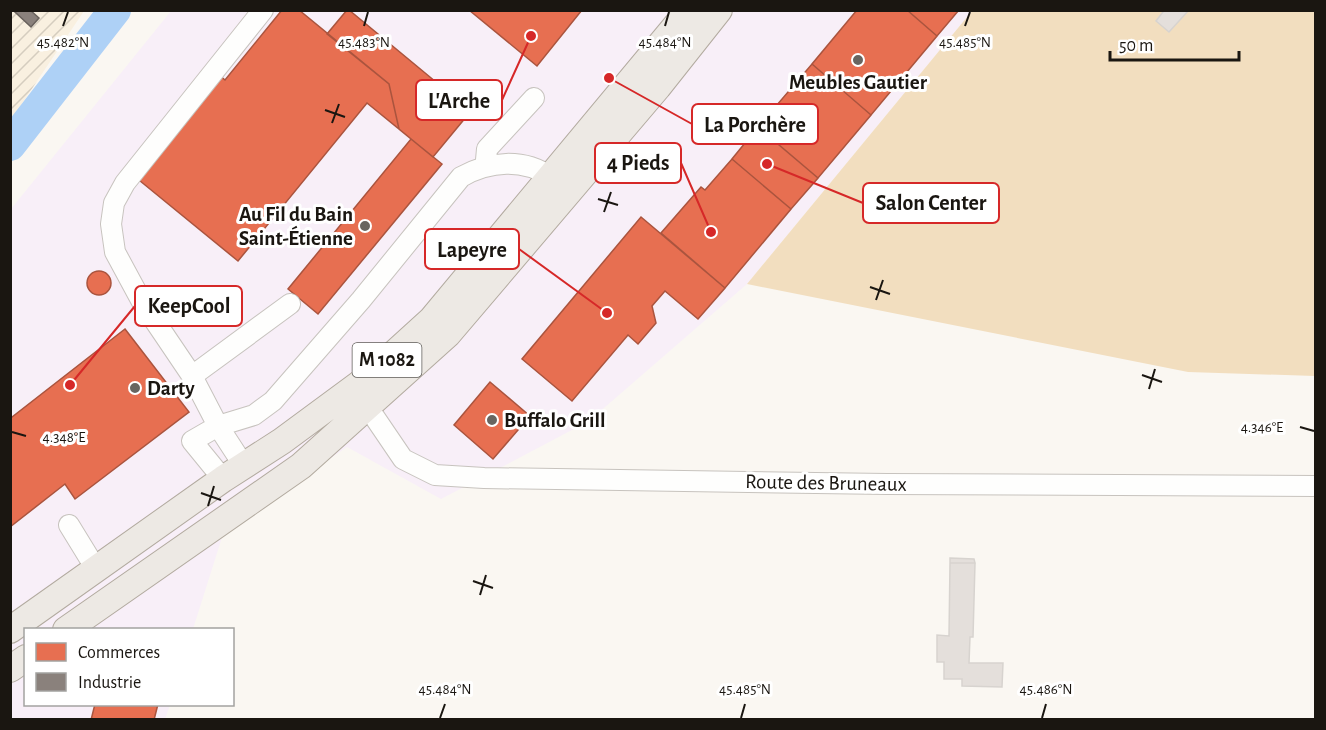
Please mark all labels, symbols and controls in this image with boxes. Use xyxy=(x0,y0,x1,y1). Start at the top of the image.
scale bar xyxy=(1110,24,1239,62)
text: 45.482°N xyxy=(37,35,89,50)
text: 45.483°N xyxy=(338,35,390,50)
text: 45.484°N xyxy=(638,35,692,50)
text: 45.485°N xyxy=(939,35,991,50)
text: 50 m xyxy=(1119,37,1153,55)
marker: Meubles Gautier xyxy=(851,53,865,67)
place label: Meubles Gautier xyxy=(789,72,928,93)
callout: L'Arche xyxy=(416,80,502,120)
text: L'Arche xyxy=(428,90,490,112)
callout: La Porchère xyxy=(692,104,818,144)
text: La Porchère xyxy=(704,114,806,136)
callout: 4 Pieds xyxy=(595,143,681,183)
text: 4 Pieds xyxy=(607,152,669,174)
callout: Salon Center xyxy=(863,183,999,223)
text: Salon Center xyxy=(875,192,987,214)
place label: Au Fil du Bain Saint-Étienne xyxy=(239,204,353,249)
marker: Au Fil du Bain Saint-Étienne xyxy=(358,219,372,233)
callout: Lapeyre xyxy=(425,229,519,269)
text: Lapeyre xyxy=(437,239,507,262)
callout: KeepCool xyxy=(135,286,242,326)
text: KeepCool xyxy=(147,295,231,317)
road number: M 1082 xyxy=(352,343,422,377)
place label: Darty xyxy=(147,378,195,399)
marker: Darty xyxy=(128,381,142,395)
place label: Buffalo Grill xyxy=(504,410,606,431)
marker: Buffalo Grill xyxy=(485,413,499,427)
text: 4.346°E xyxy=(1241,420,1283,435)
text: 4.348°E xyxy=(43,430,85,445)
street label: Route des Bruneaux xyxy=(745,471,907,495)
legend xyxy=(24,628,234,706)
text: Commerces xyxy=(78,644,160,662)
text: Industrie xyxy=(78,674,141,692)
text: 45.484°N xyxy=(418,682,472,697)
text: 45.485°N xyxy=(719,682,771,697)
text: 45.486°N xyxy=(1020,682,1072,697)

